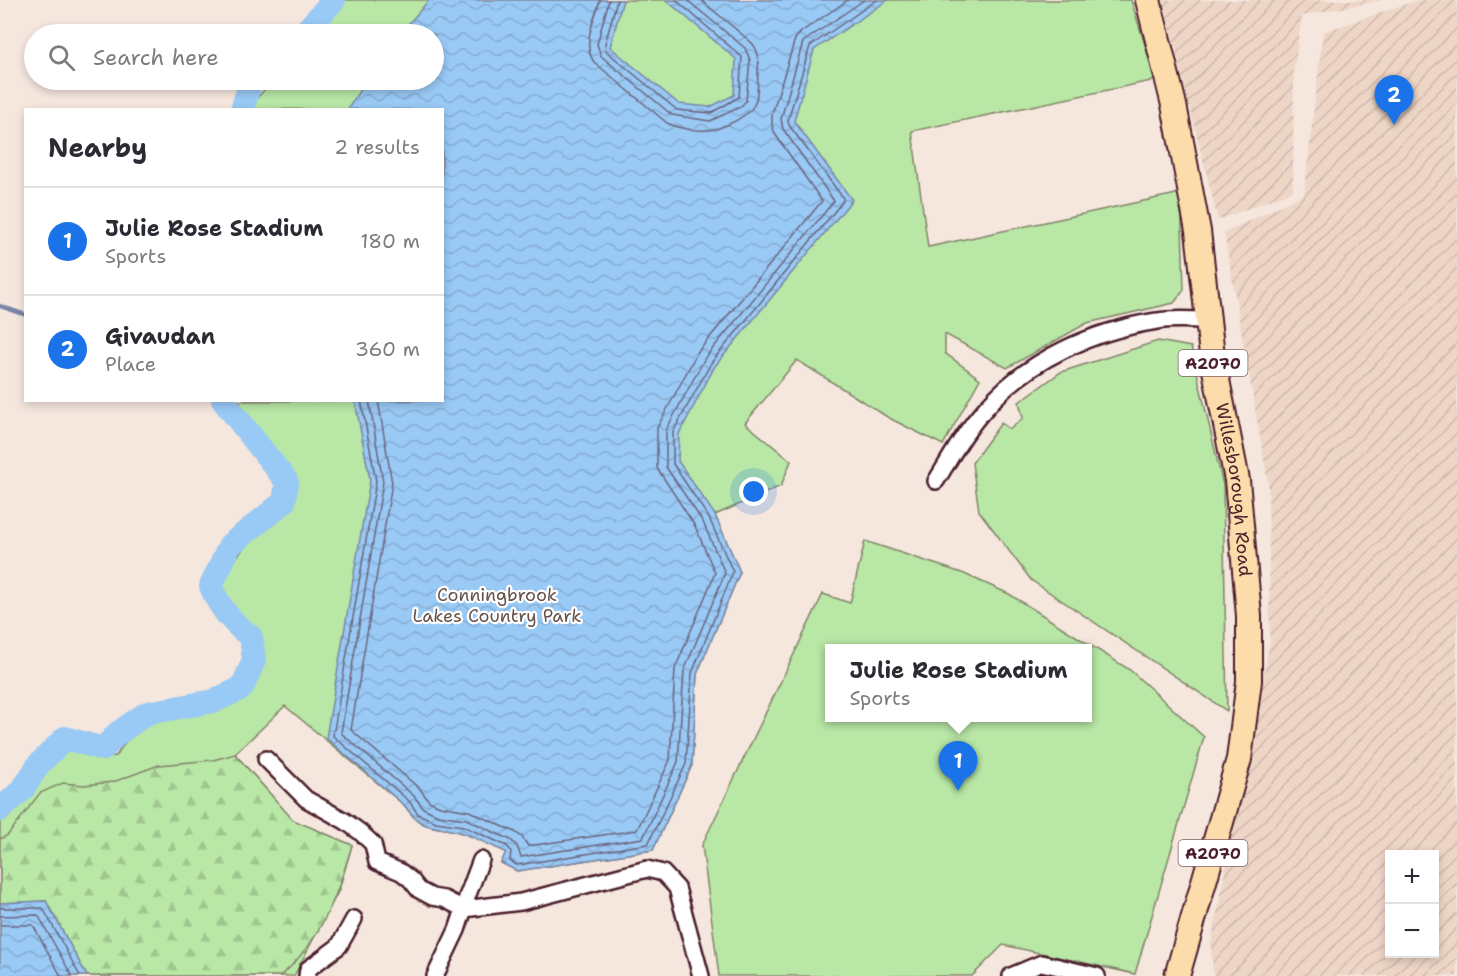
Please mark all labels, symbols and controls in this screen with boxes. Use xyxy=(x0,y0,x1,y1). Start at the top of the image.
search box xyxy=(24,24,444,90)
icon: search xyxy=(45,41,78,74)
text: Search here xyxy=(93,43,219,72)
pin: 2 xyxy=(1374,76,1414,125)
text: Nearby xyxy=(48,130,147,165)
text: 2 results xyxy=(334,134,420,160)
text: Julie Rose Stadium xyxy=(105,214,323,243)
text: 1 xyxy=(63,228,72,254)
text: 180 m xyxy=(360,228,420,254)
text: Sports xyxy=(105,243,166,269)
text: Givaudan xyxy=(105,322,215,351)
text: 2 xyxy=(61,336,75,362)
text: 360 m xyxy=(355,336,420,362)
road number: A2070 xyxy=(1178,350,1248,376)
text: Place xyxy=(105,351,156,377)
street label: Willesborough Road xyxy=(1210,401,1257,578)
your location xyxy=(739,477,768,506)
park label: Conningbrook Lakes Country Park xyxy=(413,583,581,628)
popup xyxy=(825,644,1092,722)
text: Julie Rose Stadium xyxy=(849,656,1068,685)
text: Sports xyxy=(849,685,911,711)
pin: 1 xyxy=(938,742,978,791)
road number: A2070 xyxy=(1178,840,1248,866)
map controls xyxy=(1385,850,1439,958)
button: + xyxy=(1385,850,1439,904)
button: − xyxy=(1385,904,1439,958)

